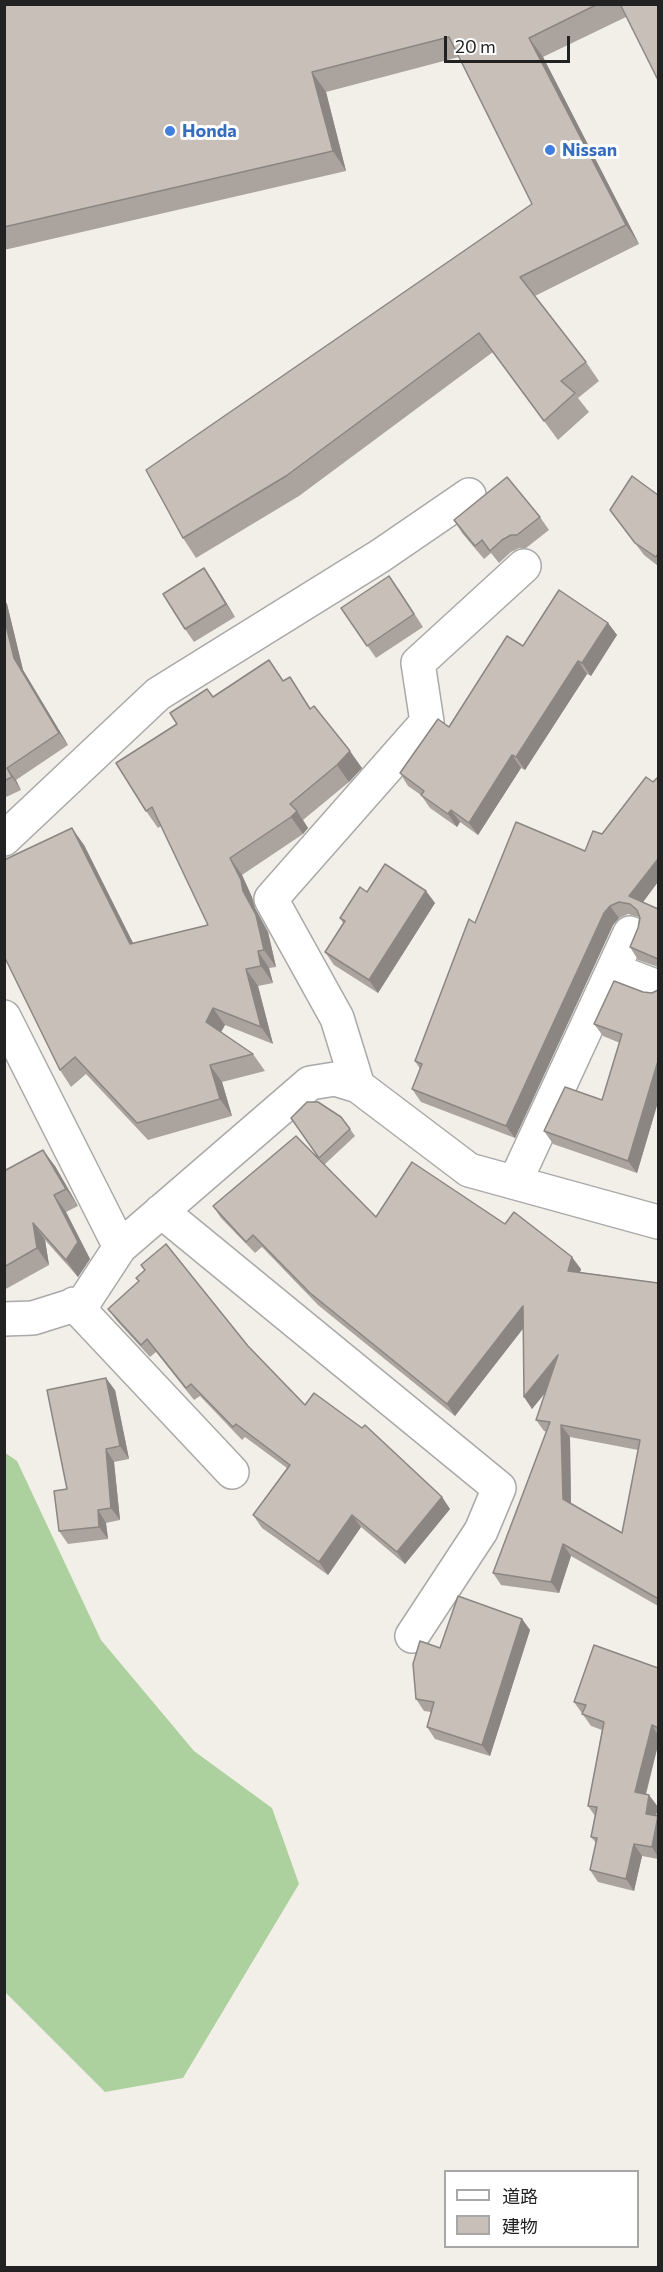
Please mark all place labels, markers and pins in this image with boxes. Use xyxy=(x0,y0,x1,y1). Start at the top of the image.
place label: Honda xyxy=(182,120,237,142)
marker: Honda xyxy=(163,124,177,138)
place label: Nissan xyxy=(562,139,617,161)
marker: Nissan xyxy=(543,143,557,157)

